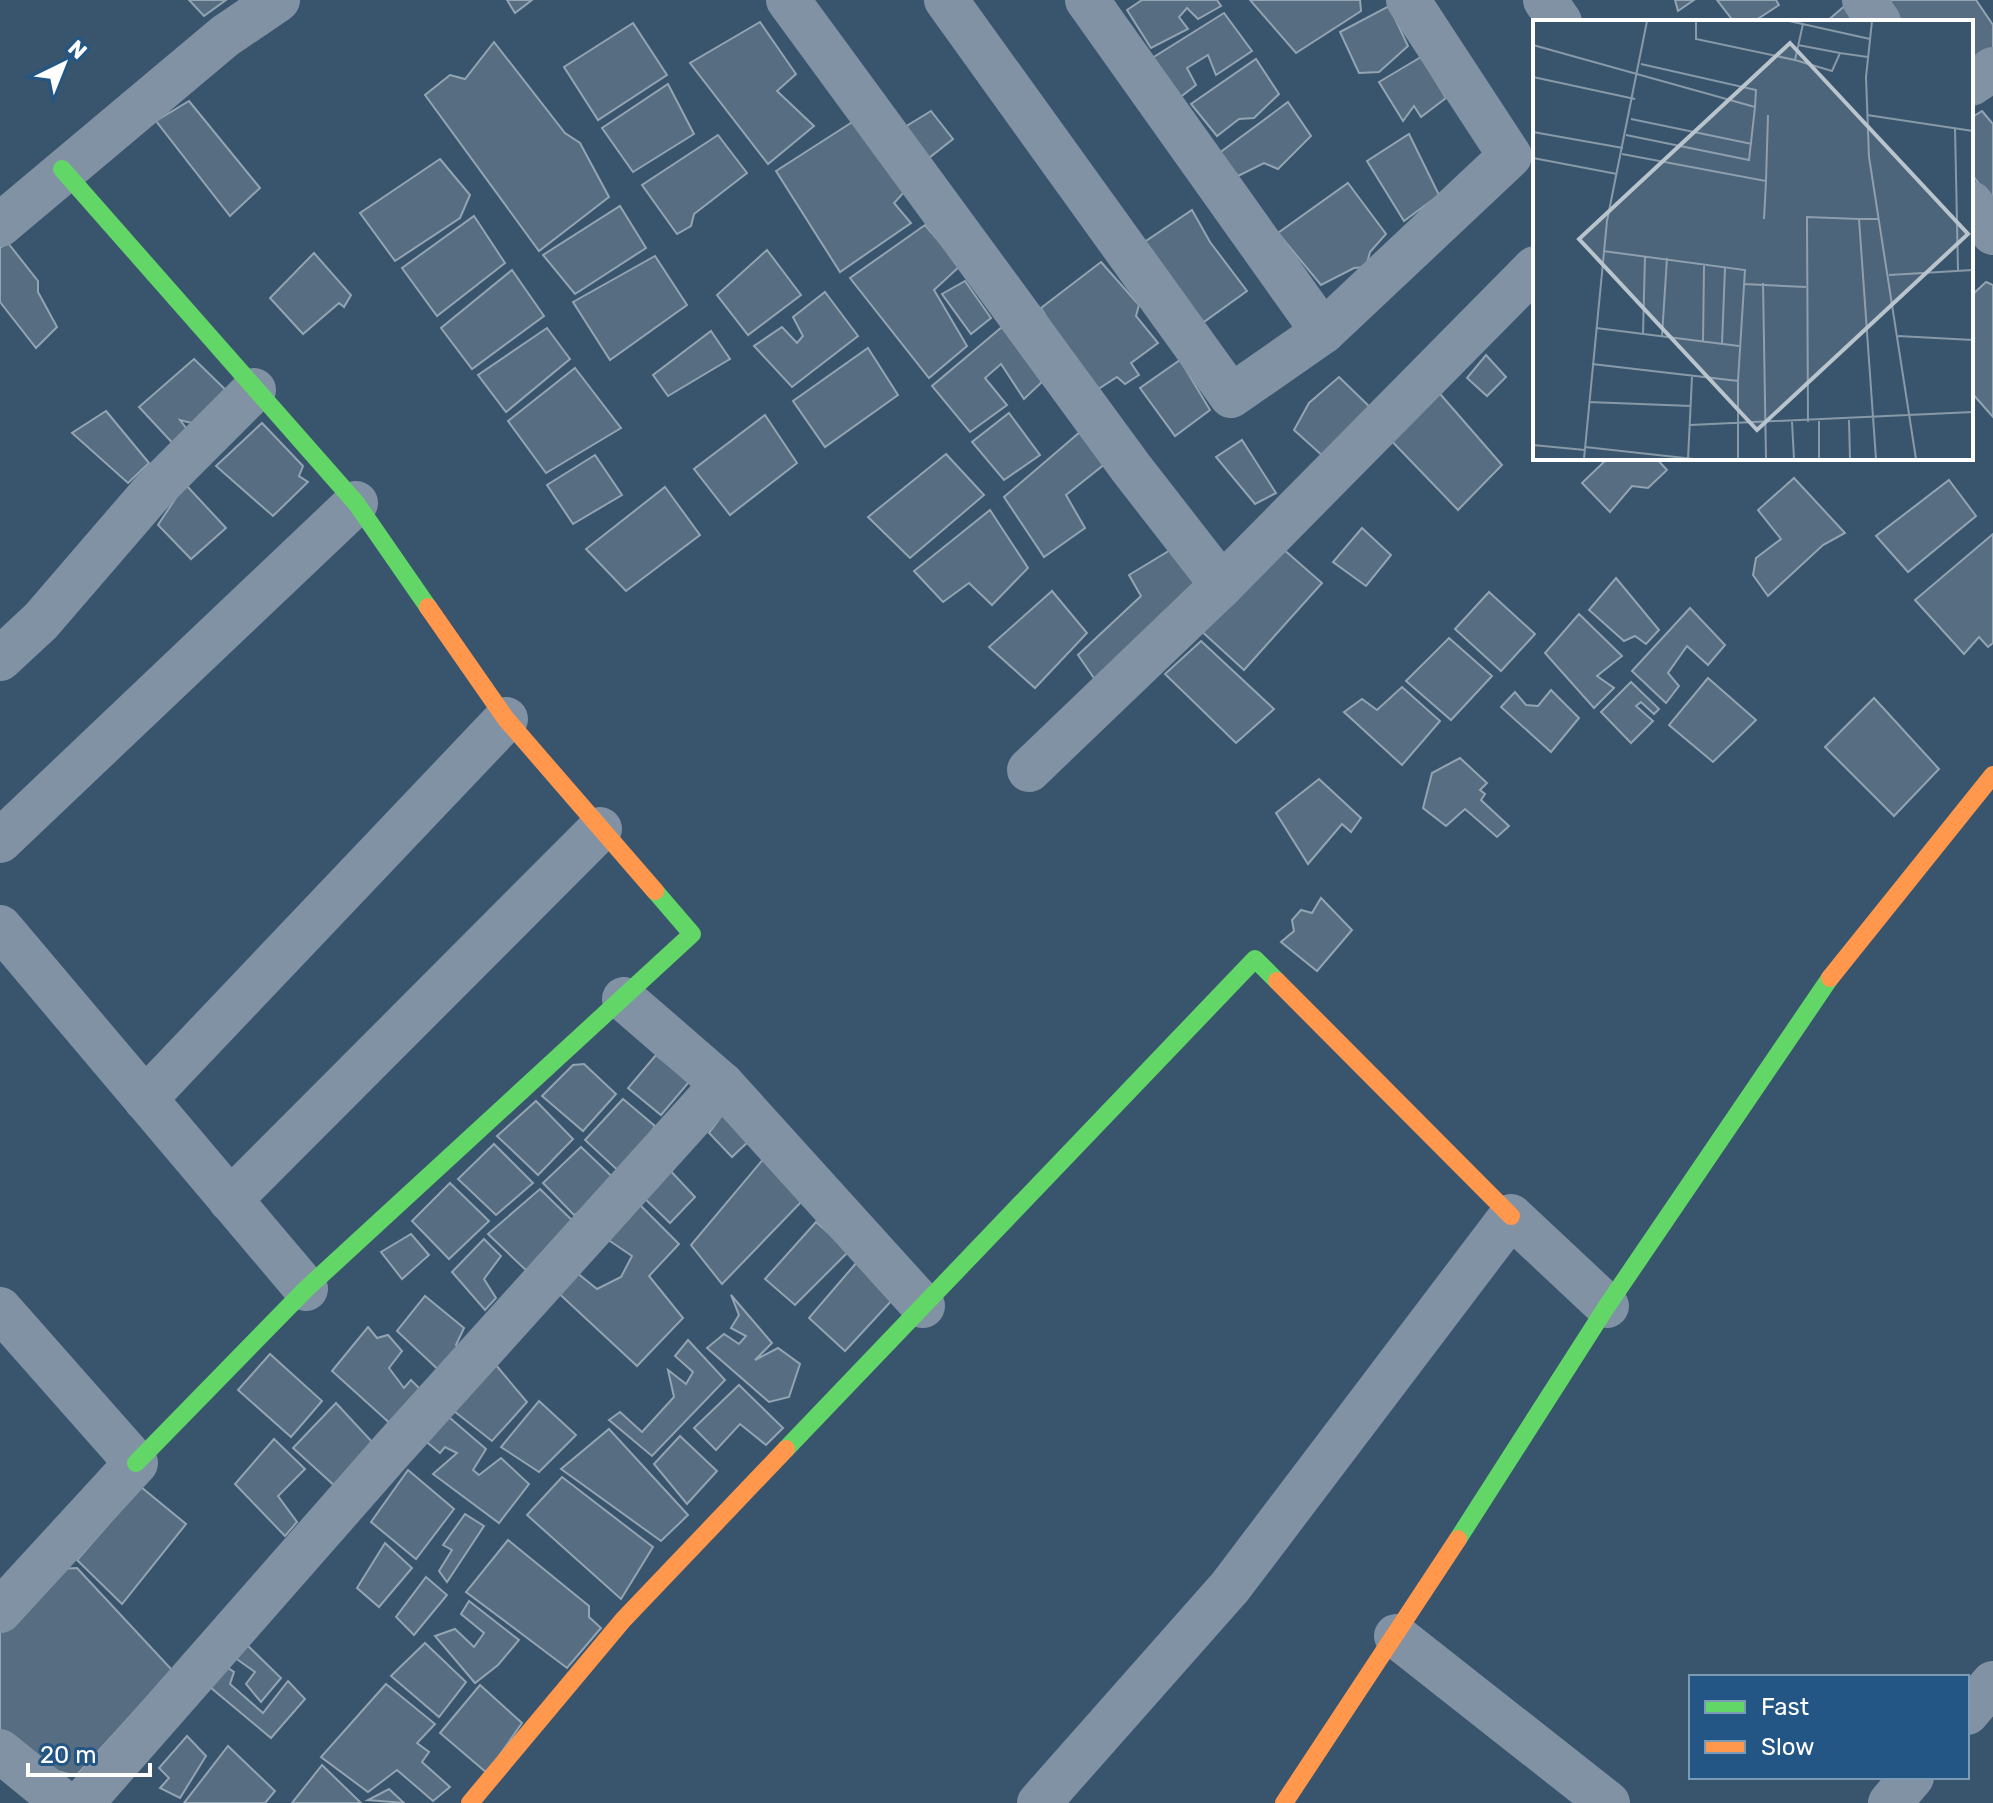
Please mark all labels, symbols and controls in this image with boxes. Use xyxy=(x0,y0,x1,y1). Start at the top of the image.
inset map xyxy=(1533,20,1973,460)
north arrow xyxy=(24,24,104,104)
text: N xyxy=(62,34,92,65)
legend xyxy=(1689,1675,1969,1779)
text: Fast xyxy=(1761,1693,1809,1721)
scale bar xyxy=(28,1727,150,1777)
text: Slow xyxy=(1761,1733,1814,1761)
text: 20 m xyxy=(40,1741,97,1769)

